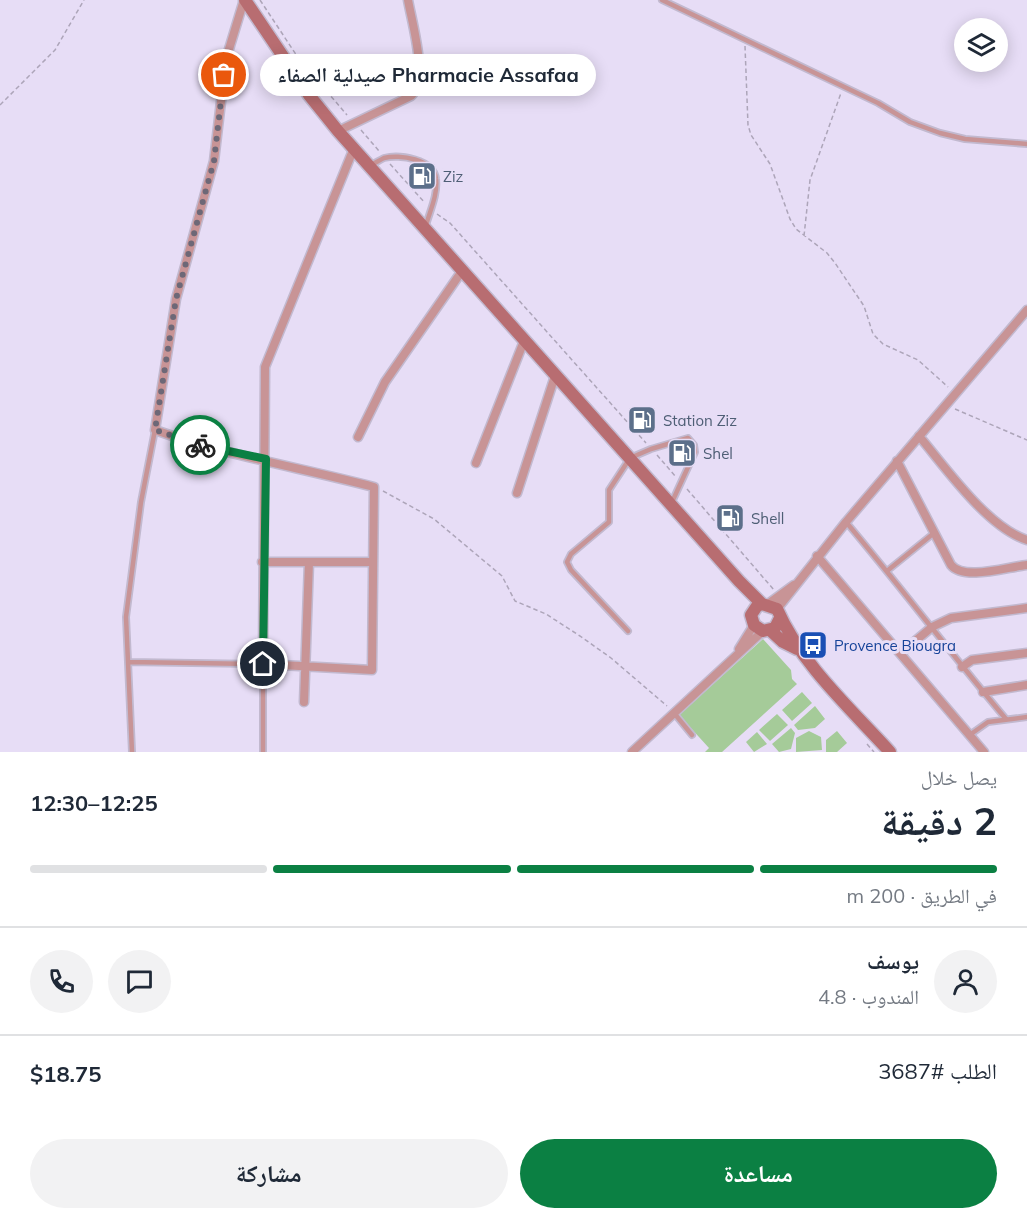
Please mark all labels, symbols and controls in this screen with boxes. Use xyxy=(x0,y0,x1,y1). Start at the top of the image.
map controls xyxy=(954,18,1008,72)
button: layers xyxy=(954,18,1008,72)
pin xyxy=(198,49,249,100)
callout: Pharmacie Assafaa صيدلية الصفاء xyxy=(260,54,596,96)
icon: bag xyxy=(207,58,240,91)
text: Pharmacie Assafaa صيدلية الصفاء xyxy=(277,62,579,87)
fuel station icon: Ziz xyxy=(406,160,438,192)
place label: Ziz xyxy=(443,167,464,186)
fuel station icon: Station Ziz xyxy=(626,404,658,436)
place label: Station Ziz xyxy=(663,411,737,430)
courier xyxy=(170,415,230,475)
icon: bike xyxy=(184,429,217,462)
fuel station icon: Shel xyxy=(666,437,698,469)
place label: Shel xyxy=(703,444,733,463)
fuel station icon: Shell xyxy=(714,502,746,534)
place label: Shell xyxy=(751,509,784,528)
bus stop icon: Provence Biougra xyxy=(797,629,829,661)
place label: Provence Biougra xyxy=(834,636,956,655)
pin xyxy=(237,638,288,689)
icon: home xyxy=(246,647,279,680)
text: يصل خلال xyxy=(921,765,997,790)
text: 12:25–12:30 xyxy=(30,789,158,817)
text: 2 دقيقة xyxy=(881,796,997,845)
text: في الطريق · 200 m xyxy=(846,883,997,908)
text: يوسف xyxy=(867,947,919,975)
button: phone xyxy=(30,950,93,1013)
button: chat xyxy=(108,950,171,1013)
button: person xyxy=(934,950,997,1013)
text: المندوب · 4.8 xyxy=(818,984,919,1009)
text: الطلب #3687 xyxy=(878,1057,997,1085)
text: $18.75 xyxy=(30,1060,101,1088)
button: مشاركة xyxy=(30,1139,508,1208)
button: مساعدة xyxy=(520,1139,997,1208)

